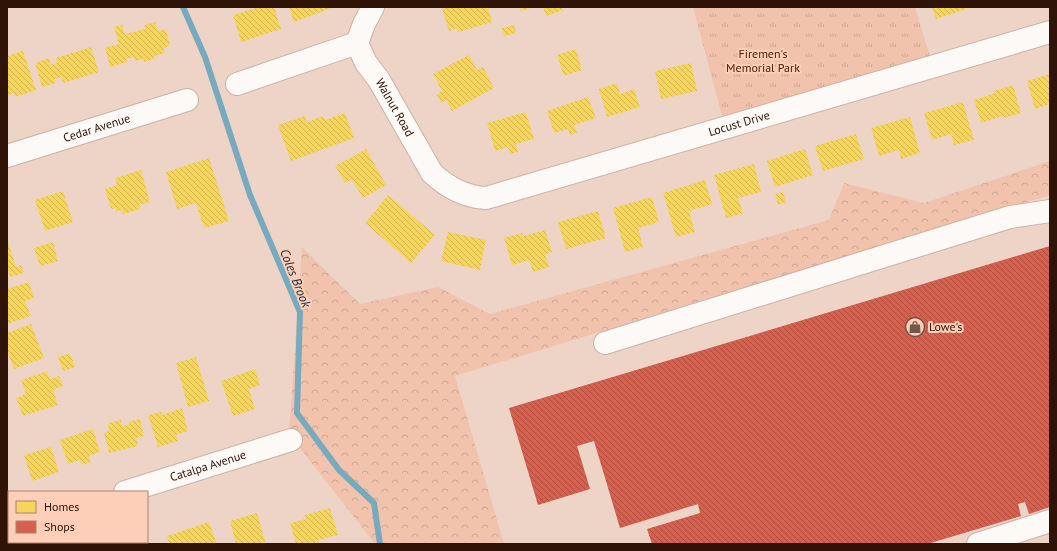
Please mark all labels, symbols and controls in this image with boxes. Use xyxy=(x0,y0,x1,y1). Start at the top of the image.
park label: Firemen's Memorial Park xyxy=(726,46,800,75)
street label: Walnut Road xyxy=(373,75,418,139)
street label: Locust Drive xyxy=(707,107,771,139)
street label: Cedar Avenue xyxy=(61,110,132,145)
water label: Coles Brook xyxy=(276,246,315,311)
shop icon: Lowe's xyxy=(904,316,926,338)
place label: Lowe's xyxy=(929,319,962,334)
street label: Catalpa Avenue xyxy=(168,447,248,484)
legend xyxy=(8,491,148,543)
text: Homes xyxy=(44,499,79,514)
text: Shops xyxy=(44,519,75,534)

